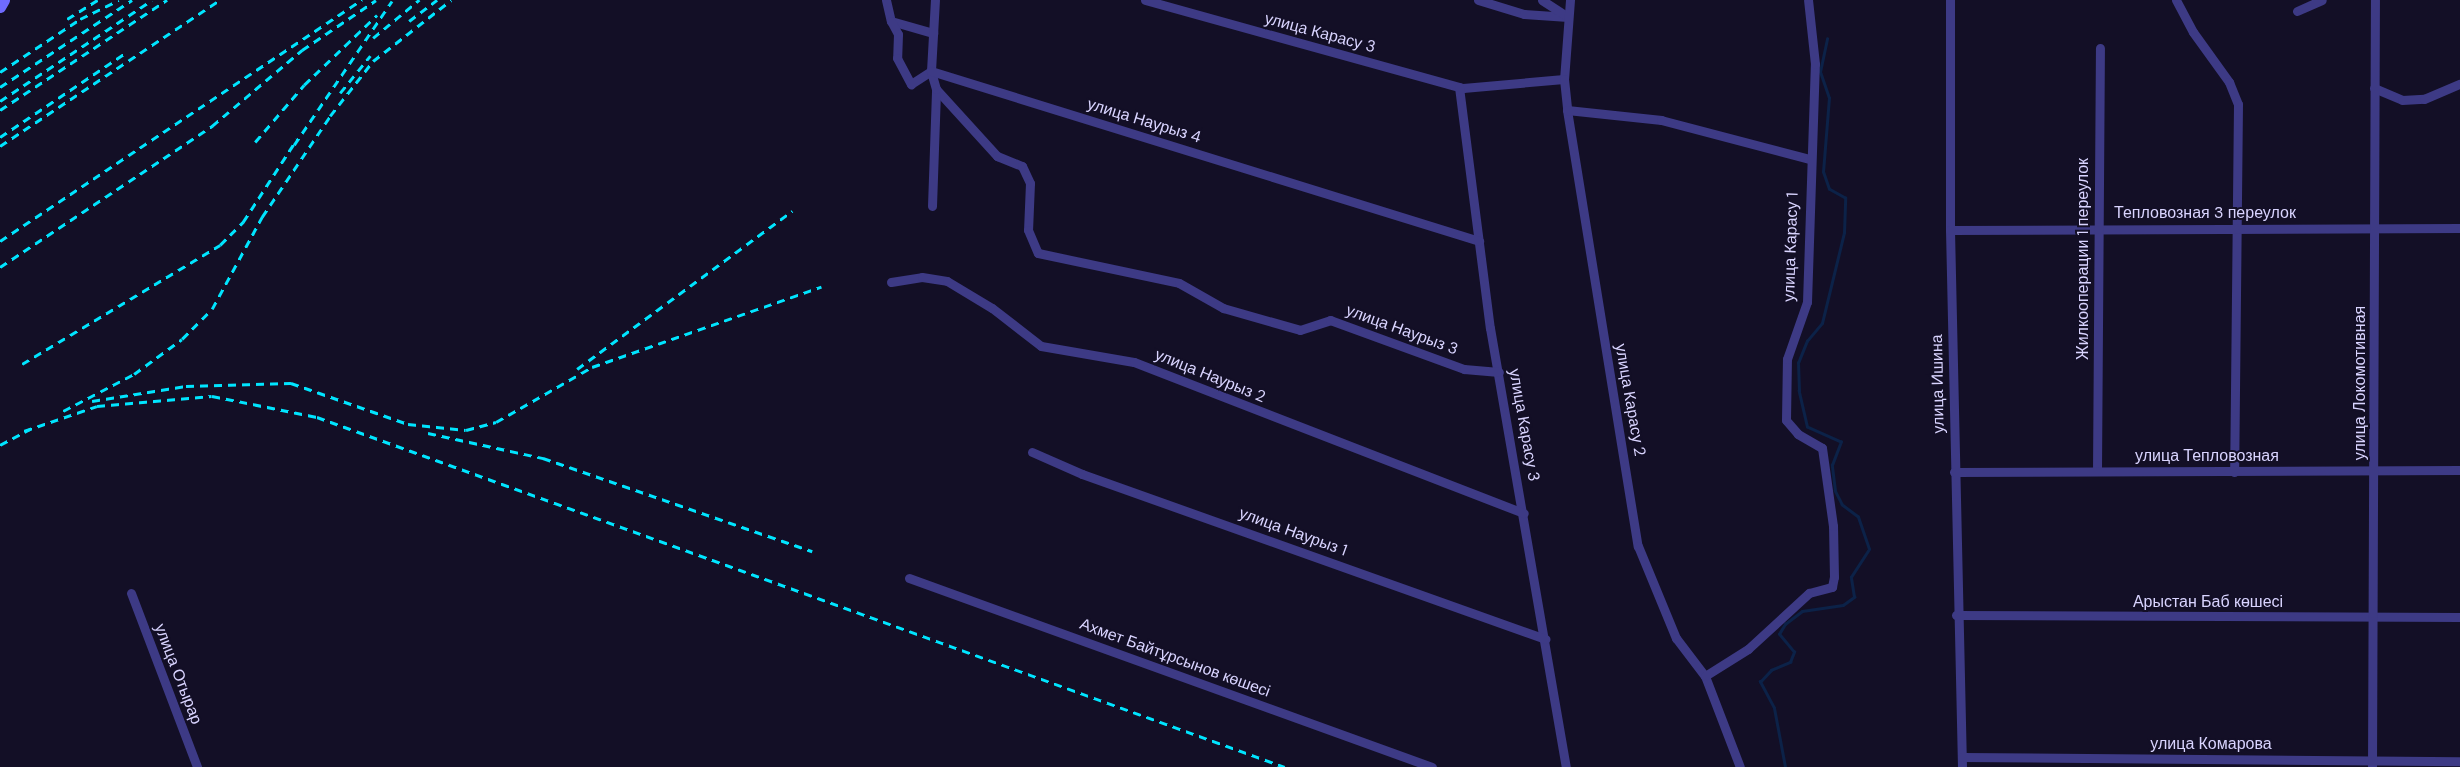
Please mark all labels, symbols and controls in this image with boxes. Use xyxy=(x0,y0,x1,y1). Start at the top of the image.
street label: улица Карасу 3 xyxy=(1262,9,1378,57)
street label: улица Наурыз 4 xyxy=(1085,95,1203,147)
street label: Жилкооперации 1 переулок xyxy=(2073,158,2093,360)
street label: улица Карасу 1 xyxy=(1779,192,1803,302)
street label: Тепловозная 3 переулок xyxy=(2114,203,2296,223)
street label: улица Наурыз 3 xyxy=(1343,301,1461,359)
street label: улица Локомотивная xyxy=(2350,306,2370,460)
street label: улица Ишина xyxy=(1928,334,1948,434)
street label: улица Карасу 2 xyxy=(1611,342,1649,458)
street label: улица Наурыз 2 xyxy=(1152,345,1268,407)
street label: улица Карасу 3 xyxy=(1505,367,1543,483)
street label: улица Тепловозная xyxy=(2135,446,2279,466)
street label: улица Наурыз 1 xyxy=(1236,504,1350,560)
street label: Арыстан Баб көшесі xyxy=(2133,592,2283,612)
street label: Ахмет Байтұрсынов көшесі xyxy=(1077,615,1273,701)
street label: улица Отырар xyxy=(150,621,206,727)
street label: улица Комарова xyxy=(2150,734,2272,754)

